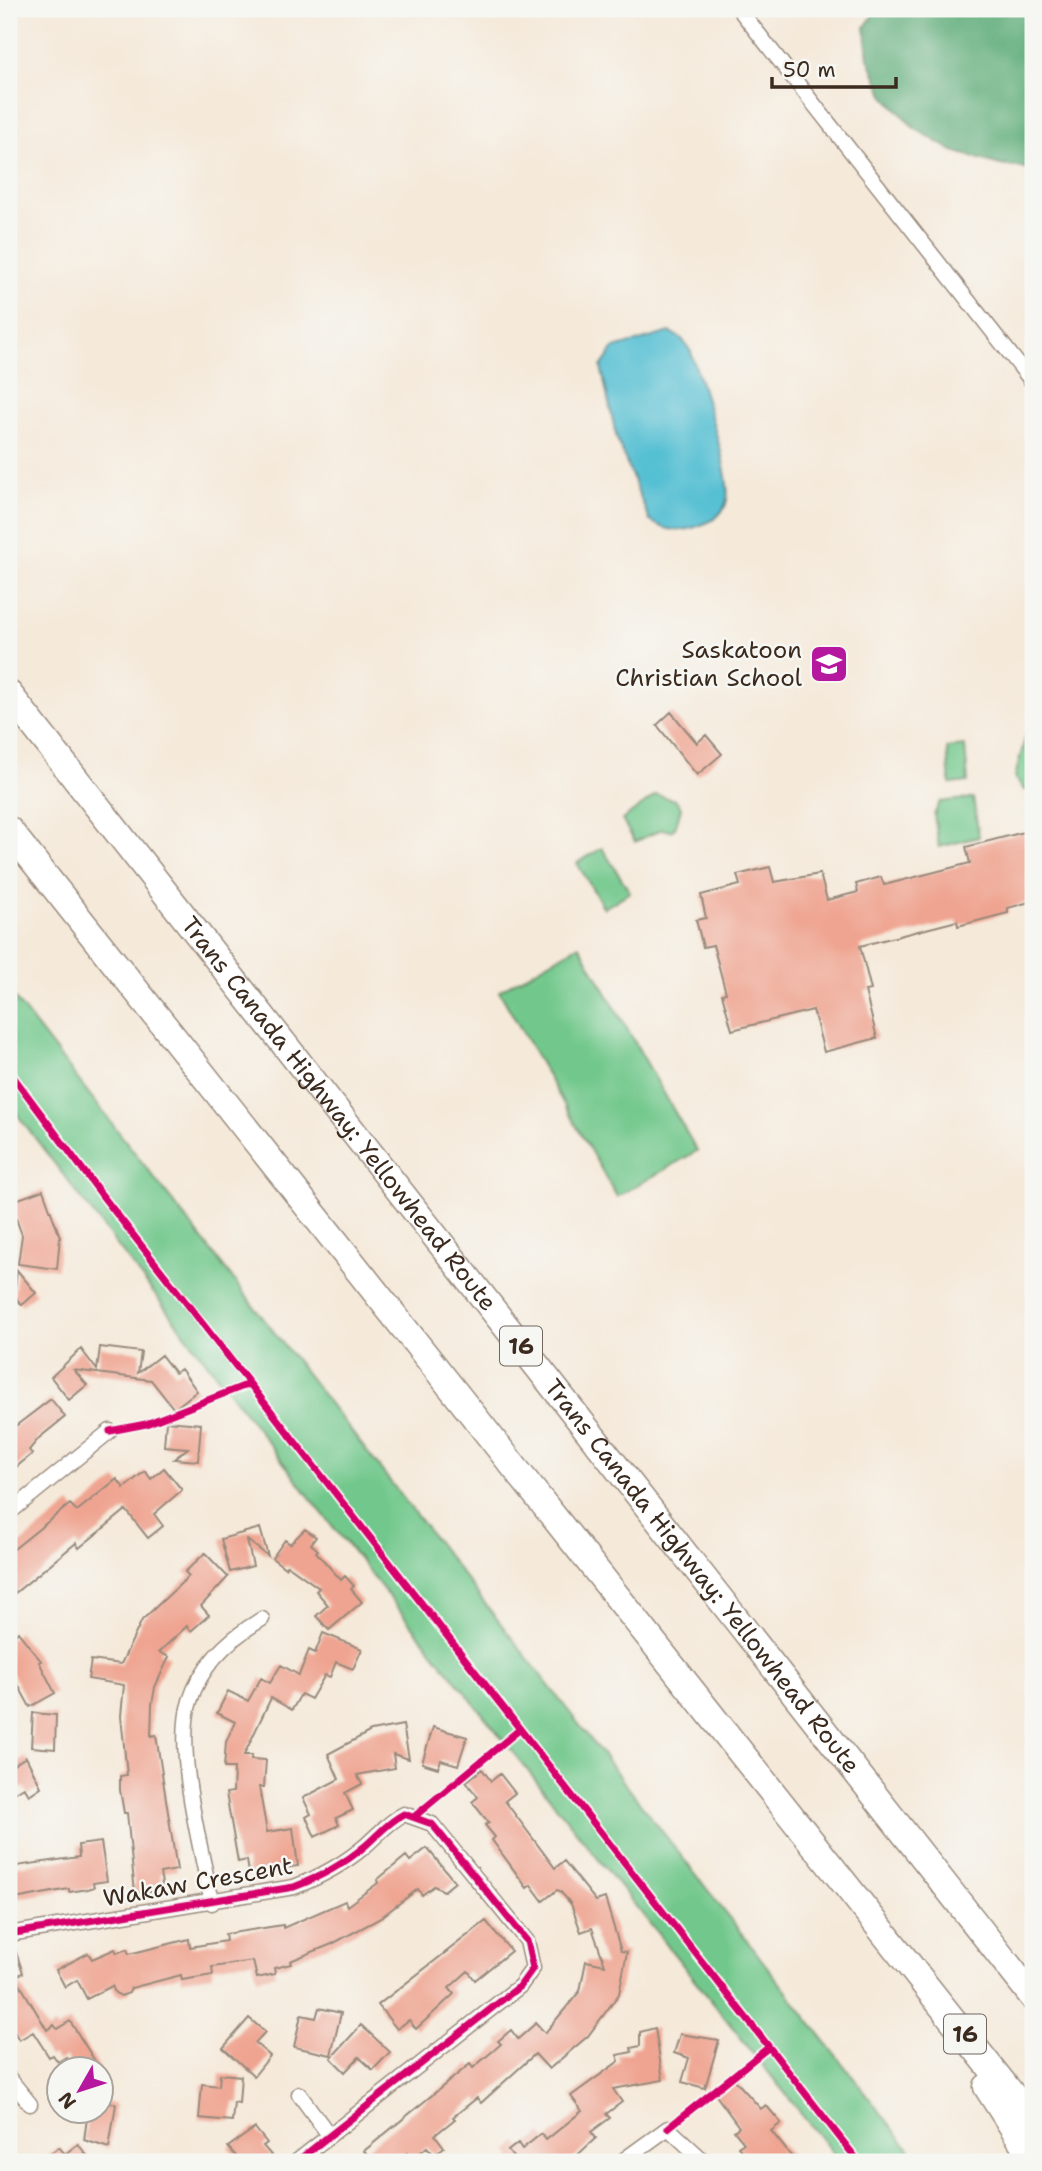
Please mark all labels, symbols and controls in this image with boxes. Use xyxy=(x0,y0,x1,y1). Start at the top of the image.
scale bar xyxy=(772,46,897,90)
text: 50 m xyxy=(783,56,836,84)
place label: Saskatoon Christian School xyxy=(615,634,803,694)
school or university icon: Saskatoon Christian School xyxy=(808,643,850,685)
street label: Trans Canada Highway: Yellowhead Route xyxy=(174,910,504,1318)
road number: 16 xyxy=(500,1326,542,1366)
street label: Trans Canada Highway: Yellowhead Route xyxy=(537,1372,867,1780)
street label: Wakaw Crescent xyxy=(101,1850,295,1914)
road number: 16 xyxy=(944,2014,986,2054)
north arrow xyxy=(46,2056,116,2126)
text: N xyxy=(53,2087,82,2114)

